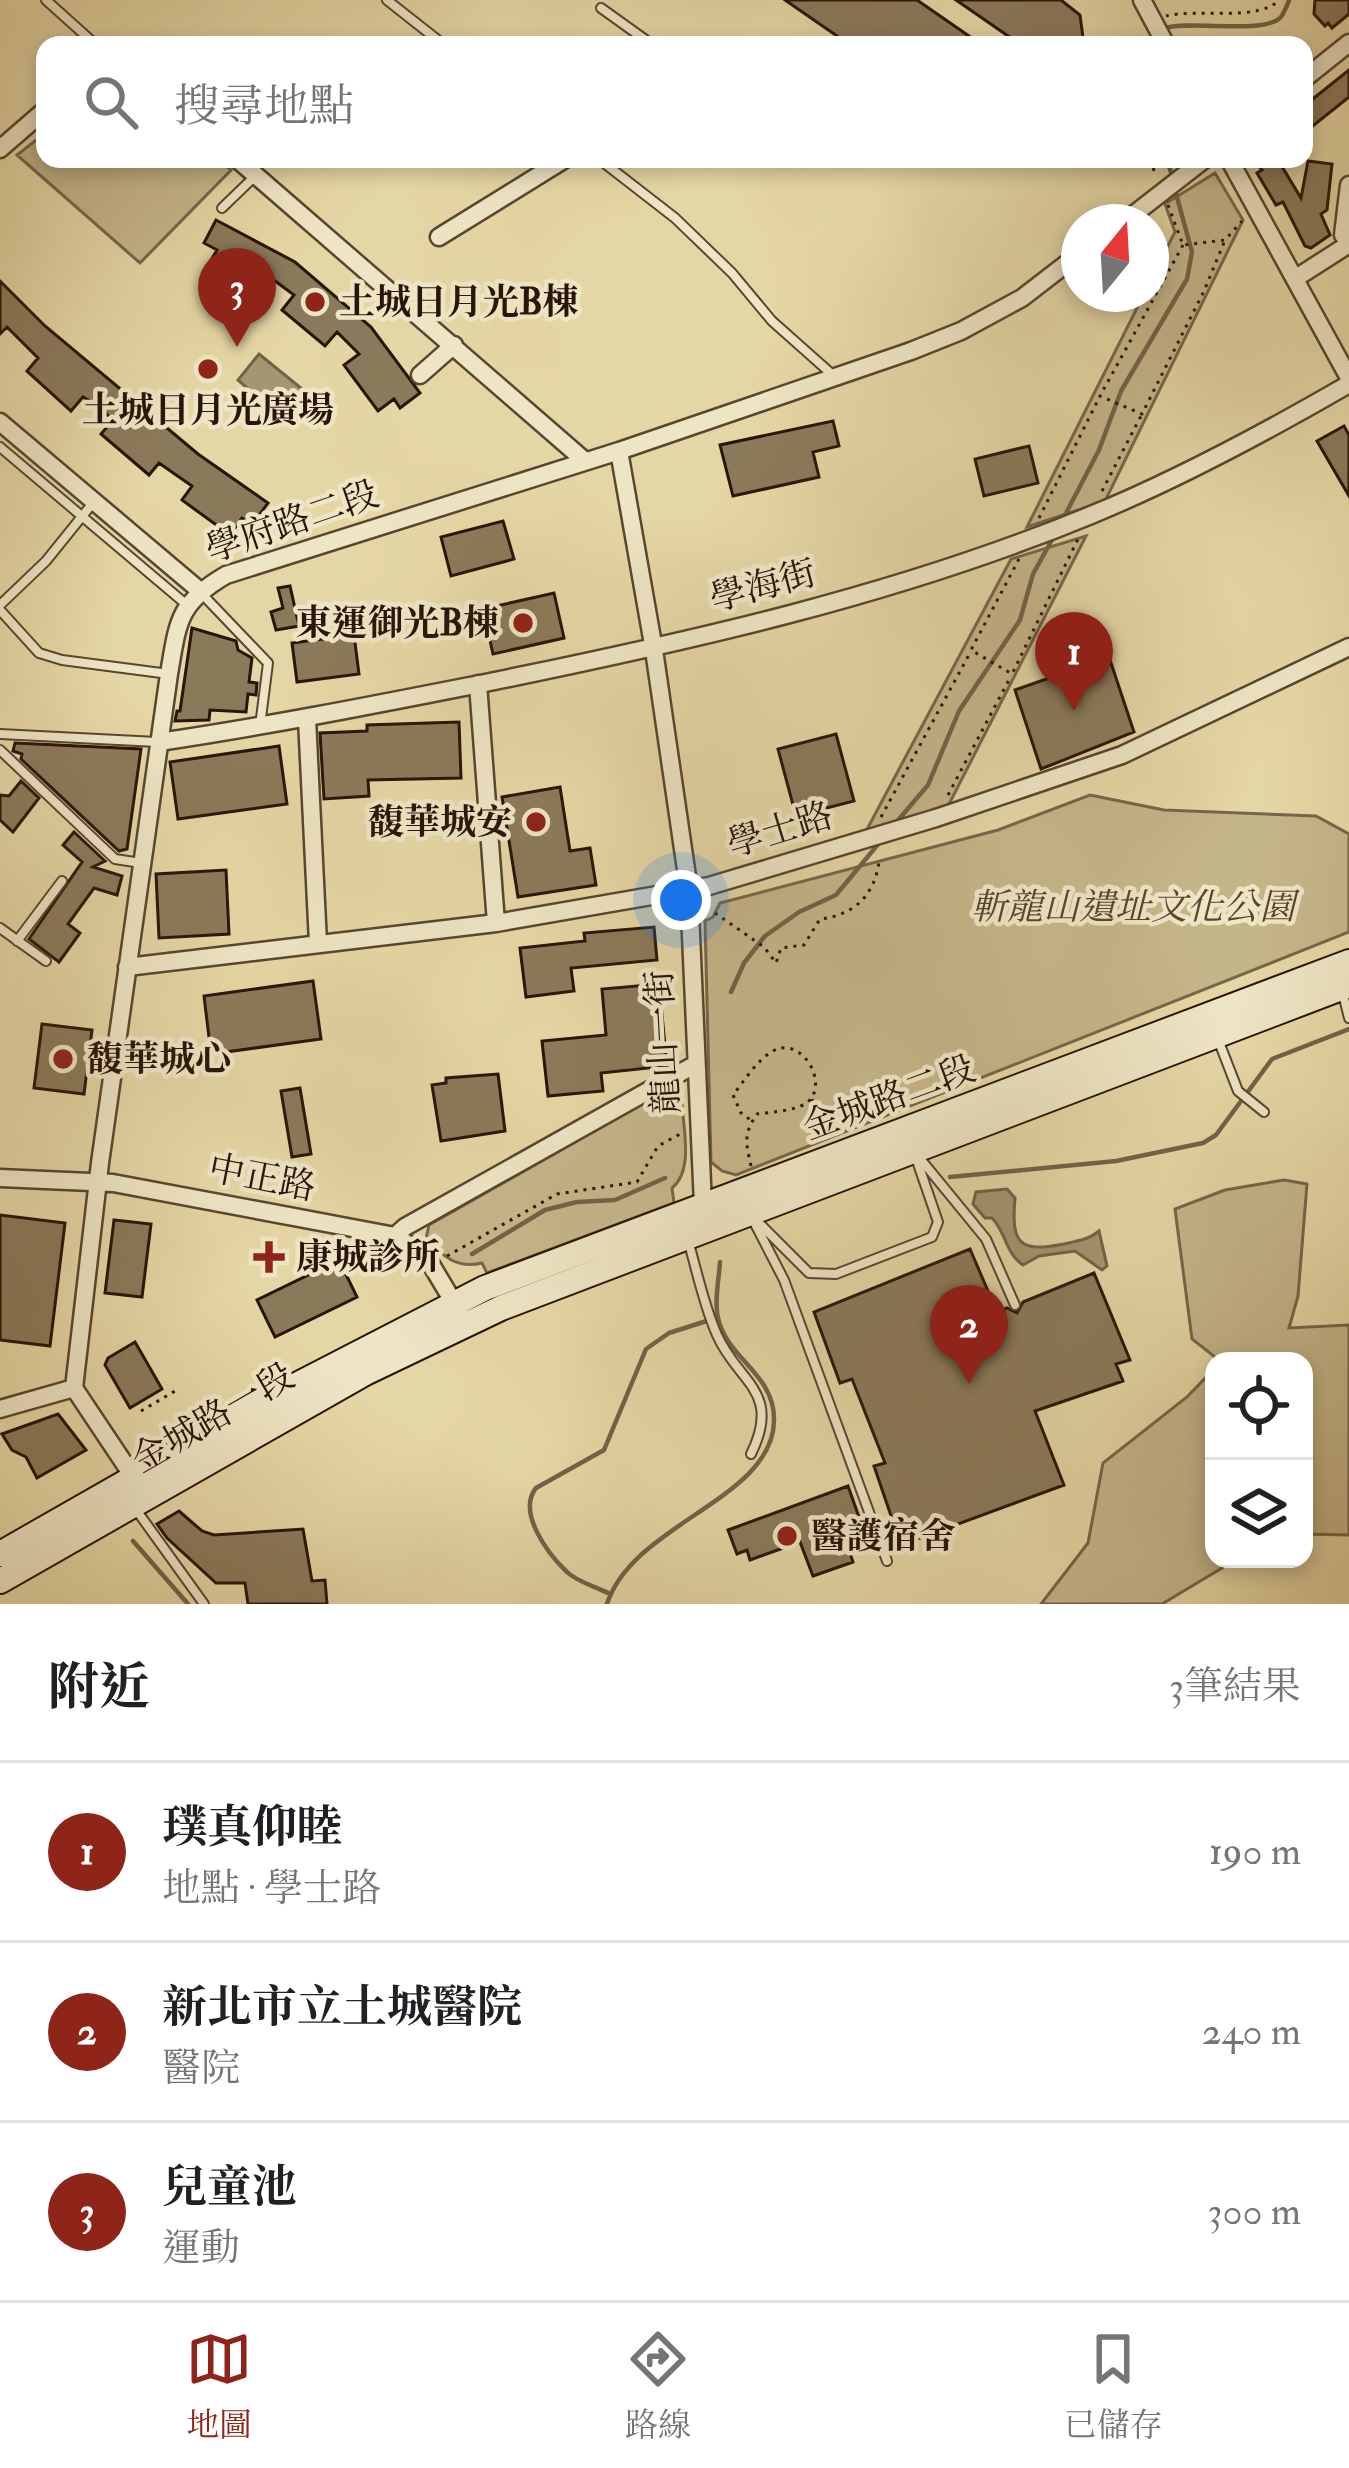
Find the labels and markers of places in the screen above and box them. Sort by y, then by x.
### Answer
pin: 3 [198,248,276,347]
place label: 土城日月光B棟 [339,280,579,325]
marker: 土城日月光B棟 [302,289,328,315]
marker: 土城日月光廣場 [195,356,221,382]
place label: 土城日月光廣場 [82,388,334,433]
place label: 東運御光B棟 [295,601,499,646]
marker: 東運御光B棟 [510,610,536,636]
pin: 1 [1035,612,1113,711]
place label: 馥華城安 [368,800,512,845]
marker: 馥華城安 [523,809,549,835]
place label: 馥華城心 [87,1037,231,1082]
marker: 馥華城心 [50,1046,76,1072]
place label: 康城診所 [296,1235,440,1280]
marker: 康城診所 [253,1241,285,1273]
pin: 2 [930,1285,1008,1384]
place label: 醫護宿舍 [811,1514,955,1559]
marker: 醫護宿舍 [774,1523,800,1549]

